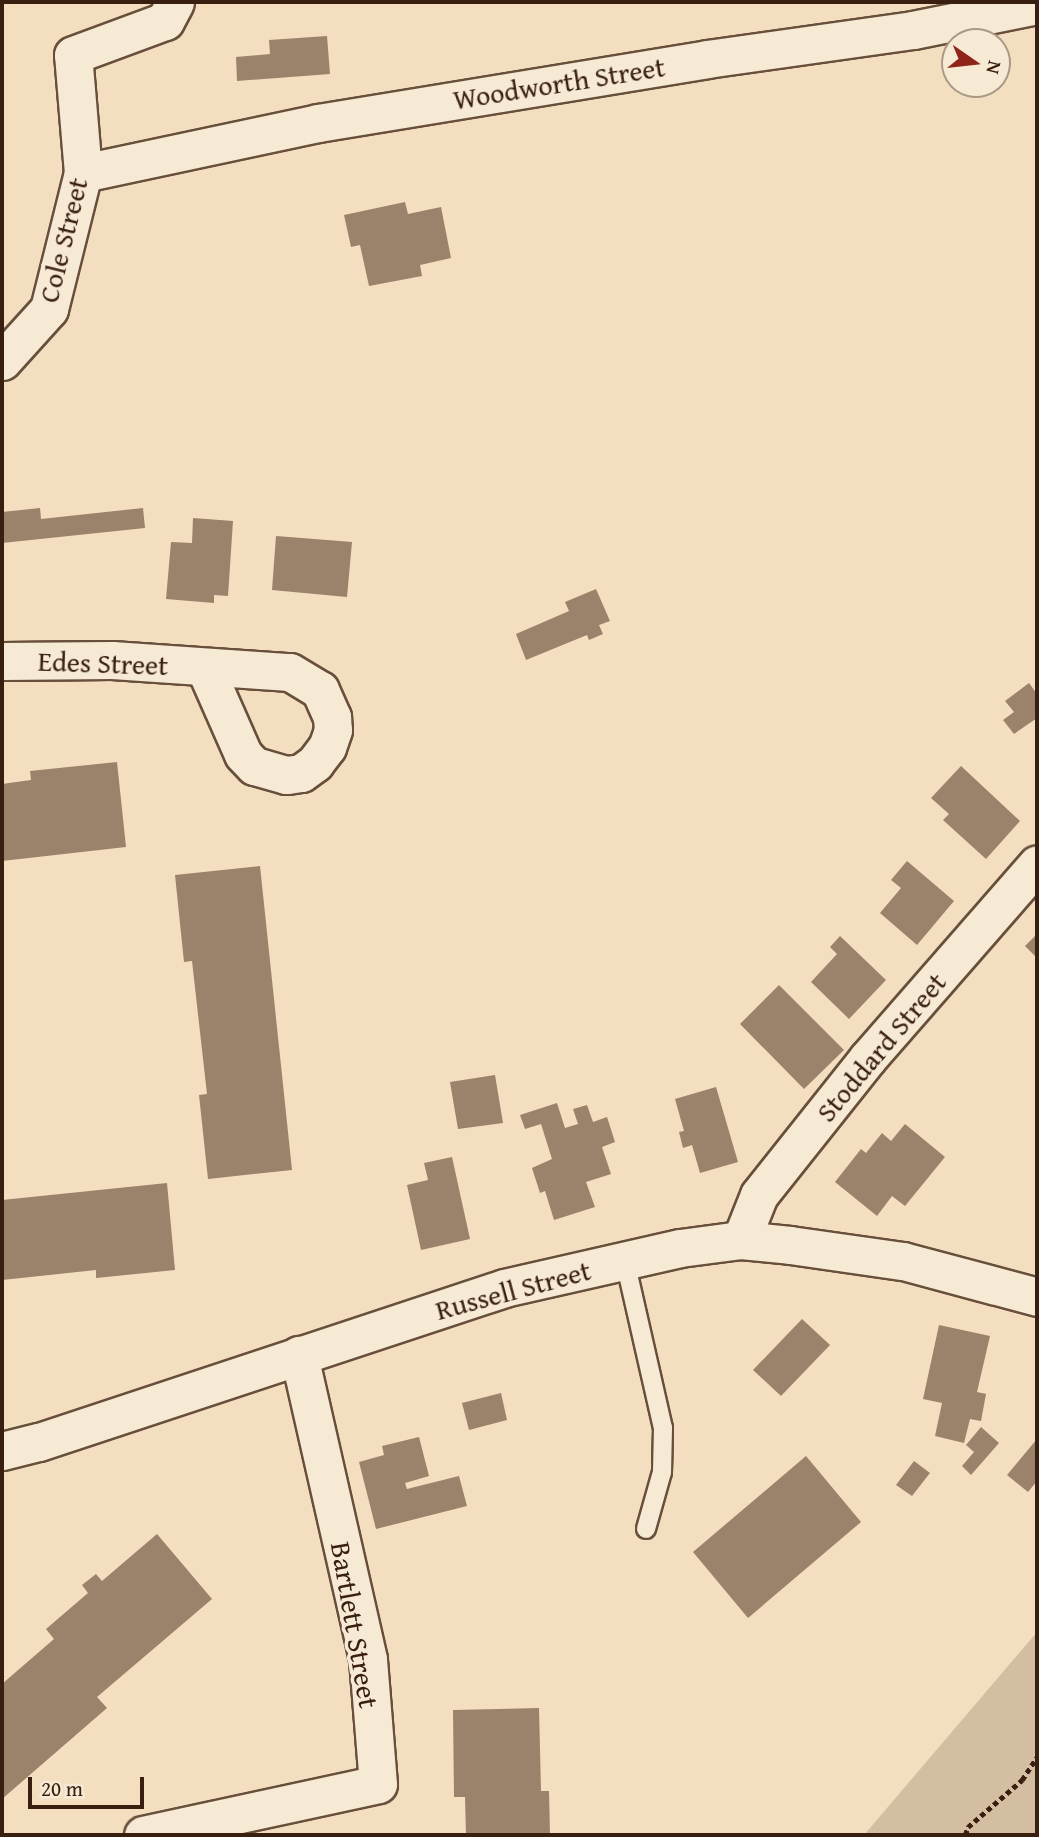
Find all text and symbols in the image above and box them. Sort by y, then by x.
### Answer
north arrow [941,28,1011,98]
street label: Woodworth Street [451,50,667,116]
text: N [979,58,1010,77]
street label: Cole Street [31,174,95,306]
street label: Edes Street [37,644,169,682]
street label: Stoddard Street [809,966,953,1128]
street label: Russell Street [432,1253,594,1327]
street label: Bartlett Street [324,1539,386,1711]
scale bar [32,1764,147,1808]
text: 20 m [41,1773,83,1804]

